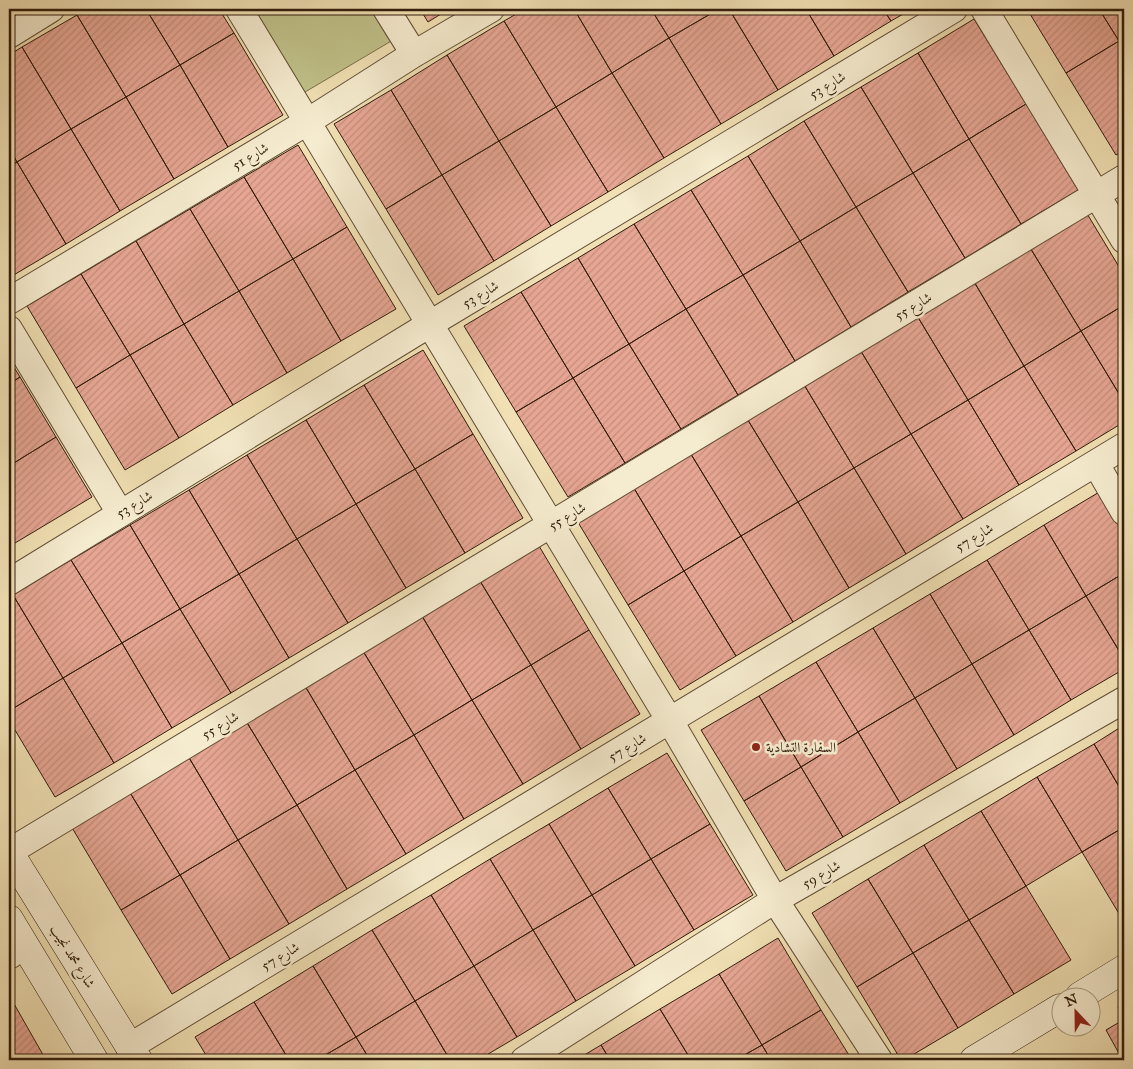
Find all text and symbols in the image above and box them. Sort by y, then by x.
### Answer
street label: شارع 53 [806,68,850,105]
street label: شارع 51 [229,139,273,176]
street label: شارع 53 [459,277,503,314]
street label: شارع 55 [892,289,937,327]
street label: شارع 53 [113,487,157,524]
street label: شارع 55 [546,499,591,537]
street label: شارع 57 [952,519,998,558]
street label: شارع 55 [199,708,244,746]
street label: شارع 57 [605,729,651,768]
place label: السفارة التشادية [766,739,836,756]
marker: السفارة التشادية [750,741,762,753]
street label: شارع 59 [799,857,845,895]
street label: شارع محمد نجيب [44,921,99,993]
street label: شارع 57 [258,938,304,977]
north arrow [1050,986,1100,1036]
text: N [1063,990,1080,1011]

